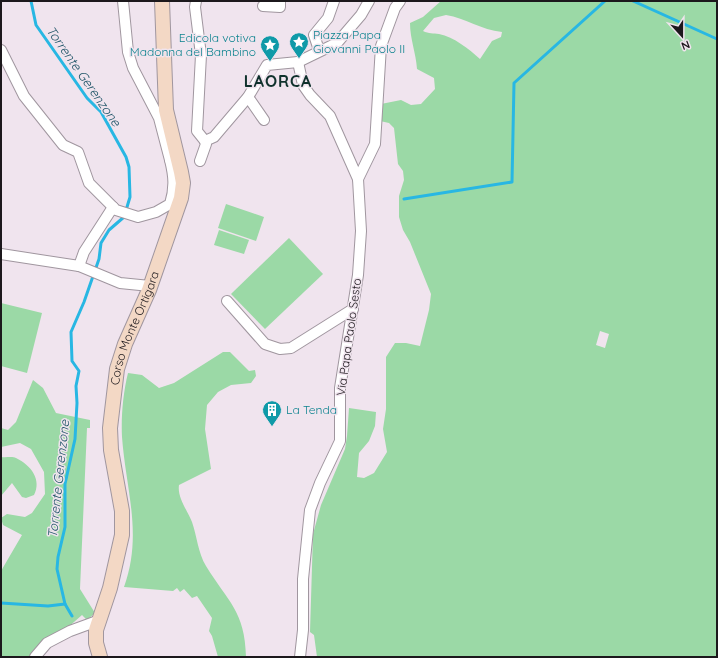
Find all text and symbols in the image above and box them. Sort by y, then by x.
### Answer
north arrow [662,16,702,56]
water label: Torrente Gerenzone [43,23,125,130]
place label: Piazza Papa Giovanni Paolo II [313,27,405,56]
place label: Edicola votiva Madonna del Bambino [130,30,256,59]
place icon: Piazza Papa Giovanni Paolo II [288,31,310,59]
place icon: Edicola votiva Madonna del Bambino [259,34,281,62]
text: N [679,37,692,53]
district label: LAORCA [244,71,312,91]
street label: Corso Monte Ortigara [107,269,162,386]
street label: Via Papa Paolo Sesto [333,277,364,397]
building icon: La Tenda [261,399,283,427]
place label: La Tenda [286,402,337,417]
water label: Torrente Gerenzone [44,418,72,539]

